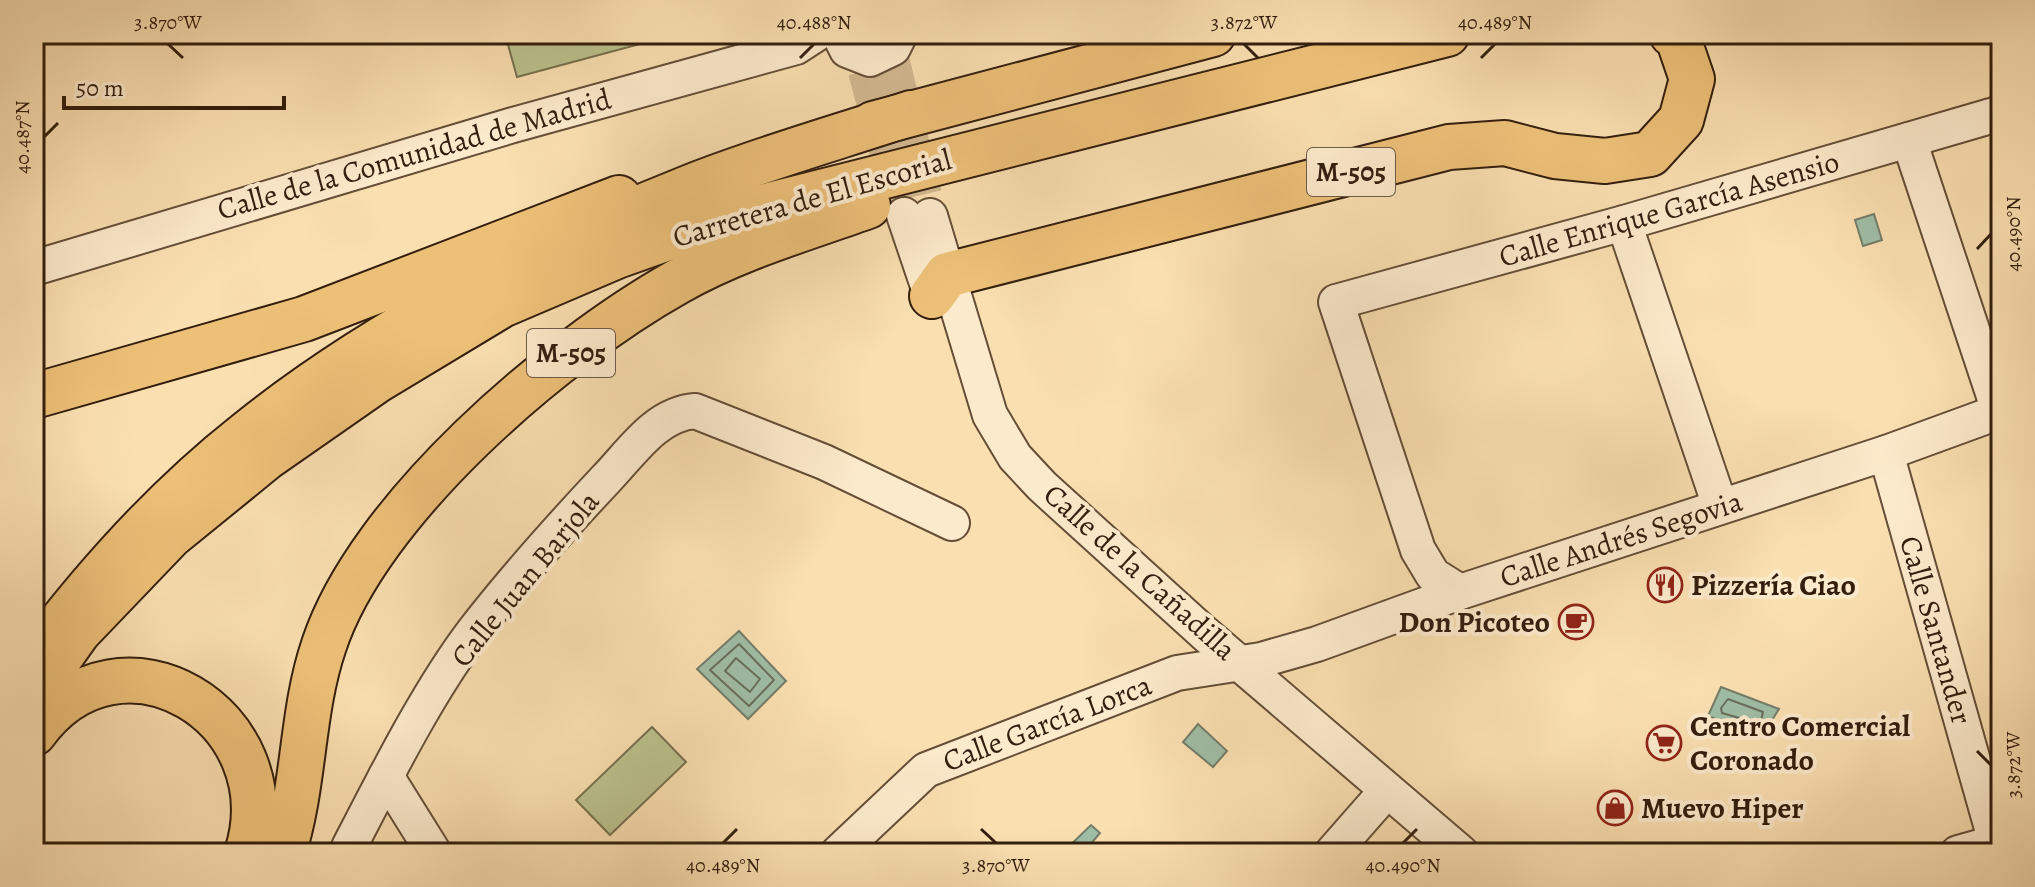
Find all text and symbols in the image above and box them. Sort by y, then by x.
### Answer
text: 3.870°W [134,9,202,36]
text: 40.488°N [777,9,851,36]
text: 3.872°W [1211,9,1278,36]
text: 40.489°N [1458,9,1532,36]
scale bar [64,60,284,110]
text: 50 m [76,72,124,104]
street label: Calle de la Comunidad de Madrid [213,78,616,229]
text: 40.487°N [9,100,36,174]
street label: Carretera de El Escorial [668,139,956,257]
street label: Calle Enrique García Asensio [1494,141,1844,277]
road number: M-505 [1307,148,1395,196]
text: 40.490°N [2000,196,2027,272]
road number: M-505 [527,329,615,377]
street label: Calle de la Cañadilla [1035,475,1245,669]
street label: Calle Andrés Segovia [1495,481,1747,597]
street label: Calle Juan Barjola [442,483,608,675]
street label: Calle Santander [1890,531,1982,729]
place label: Pizzería Ciao [1691,565,1856,605]
restaurant icon: Pizzería Ciao [1646,566,1684,604]
place label: Don Picoteo [1398,602,1550,642]
cafe icon: Don Picoteo [1557,603,1595,641]
street label: Calle García Lorca [937,665,1157,781]
place label: Centro Comercial Coronado [1690,706,1910,780]
supermarket icon: Centro Comercial Coronado [1645,724,1683,762]
text: 3.872°W [2000,731,2027,798]
place label: Muevo Hiper [1641,788,1804,828]
shop icon: Muevo Hiper [1596,789,1634,827]
text: 40.489°N [686,852,760,879]
text: 3.870°W [962,852,1030,879]
text: 40.490°N [1365,852,1441,879]

